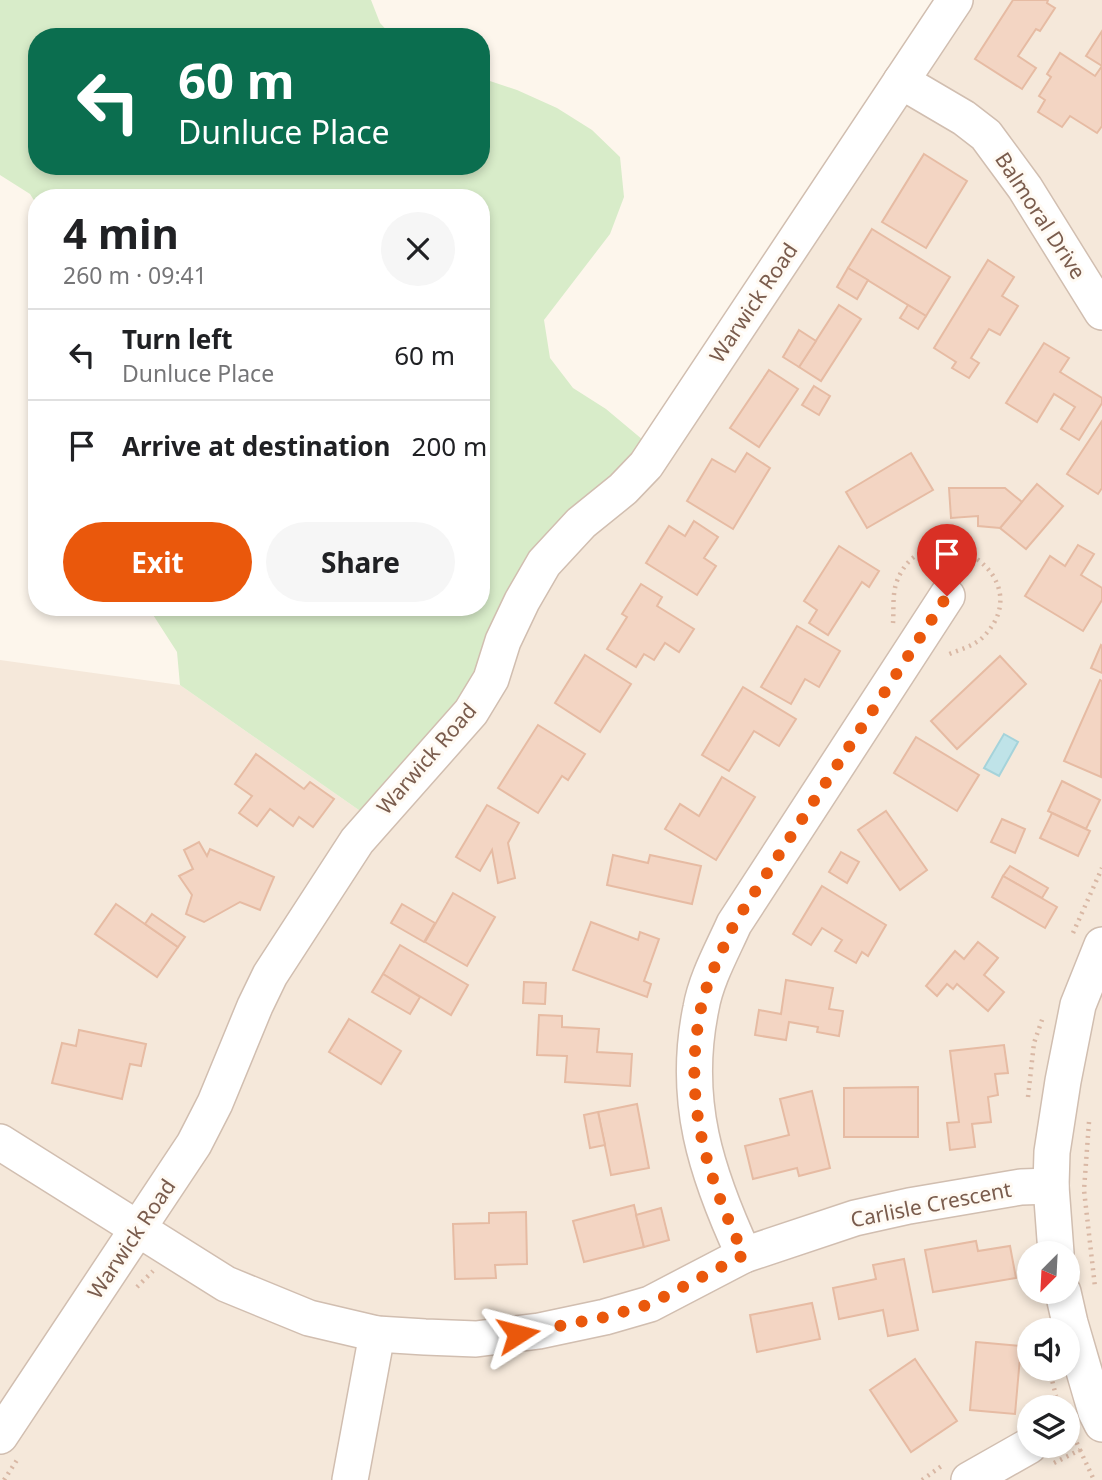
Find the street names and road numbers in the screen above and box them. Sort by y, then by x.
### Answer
street label: Balmoral Drive [989,147,1092,284]
street label: Warwick Road [703,237,804,368]
street label: Warwick Road [370,697,482,820]
street label: Warwick Road [81,1173,182,1304]
street label: Carlisle Crescent [848,1175,1014,1233]

